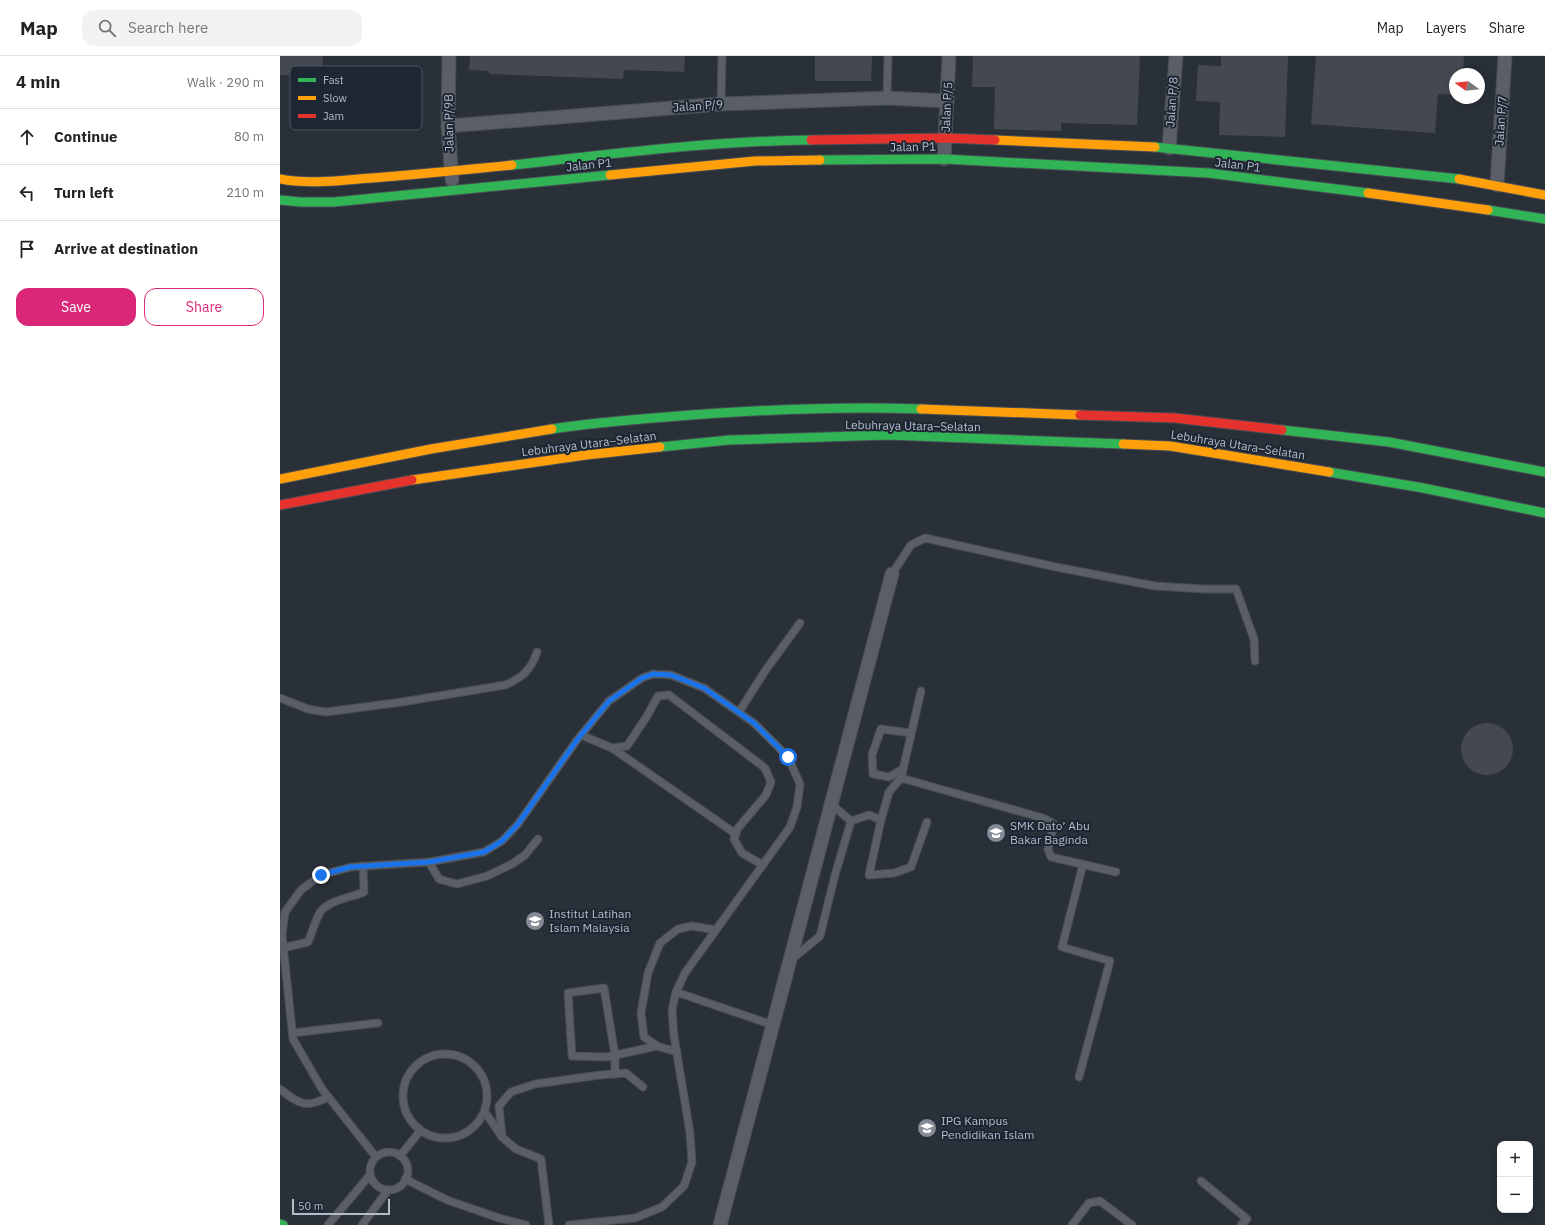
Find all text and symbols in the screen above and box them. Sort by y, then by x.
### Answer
search box [82,10,362,46]
text: Map [20,16,58,40]
icon: search [96,17,118,39]
text: Search here [128,18,208,37]
text: Map [1377,19,1404,37]
text: Layers [1426,19,1467,37]
text: Share [1489,19,1525,37]
legend [290,66,422,130]
north arrow [1449,68,1485,104]
text: 4 min [16,71,60,93]
text: Fast [323,73,344,87]
text: Walk · 290 m [187,74,264,91]
street label: Jalan P/8 [1162,76,1181,128]
street label: Jalan P/5 [938,81,955,132]
text: Slow [323,91,347,105]
street label: Jalan P/9B [440,94,457,152]
street label: Jalan P/7 [1491,95,1510,147]
street label: Jalan P/9 [672,96,724,115]
text: Jam [323,109,344,123]
icon: ahead [16,126,38,148]
text: Continue [54,127,118,146]
text: 80 m [234,128,264,145]
street label: Jalan P1 [890,139,936,154]
street label: Jalan P1 [1214,154,1262,175]
street label: Jalan P1 [565,155,613,174]
icon: left [16,182,38,204]
text: Turn left [54,183,114,202]
text: 210 m [226,184,264,201]
icon: arrive [16,238,38,260]
text: Arrive at destination [54,239,198,258]
button: Save [16,288,136,326]
button: Share [144,288,264,326]
street label: Lebuhraya Utara–Selatan [845,417,981,434]
street label: Lebuhraya Utara–Selatan [1170,426,1306,463]
street label: Lebuhraya Utara–Selatan [521,428,657,459]
route start [779,748,797,766]
place label: SMK Dato’ Abu Bakar Baginda [1010,818,1090,847]
school or university icon: SMK Dato’ Abu Bakar Baginda [985,822,1007,844]
route end [312,866,330,884]
place label: Institut Latihan Islam Malaysia [549,906,631,935]
school or university icon: Institut Latihan Islam Malaysia [524,910,546,932]
place label: IPG Kampus Pendidikan Islam [941,1113,1034,1142]
school or university icon: IPG Kampus Pendidikan Islam [916,1117,938,1139]
map controls [1497,1141,1533,1213]
button: + [1497,1141,1533,1177]
button: − [1497,1177,1533,1213]
scale bar [292,1197,390,1216]
text: 50 m [298,1199,323,1213]

